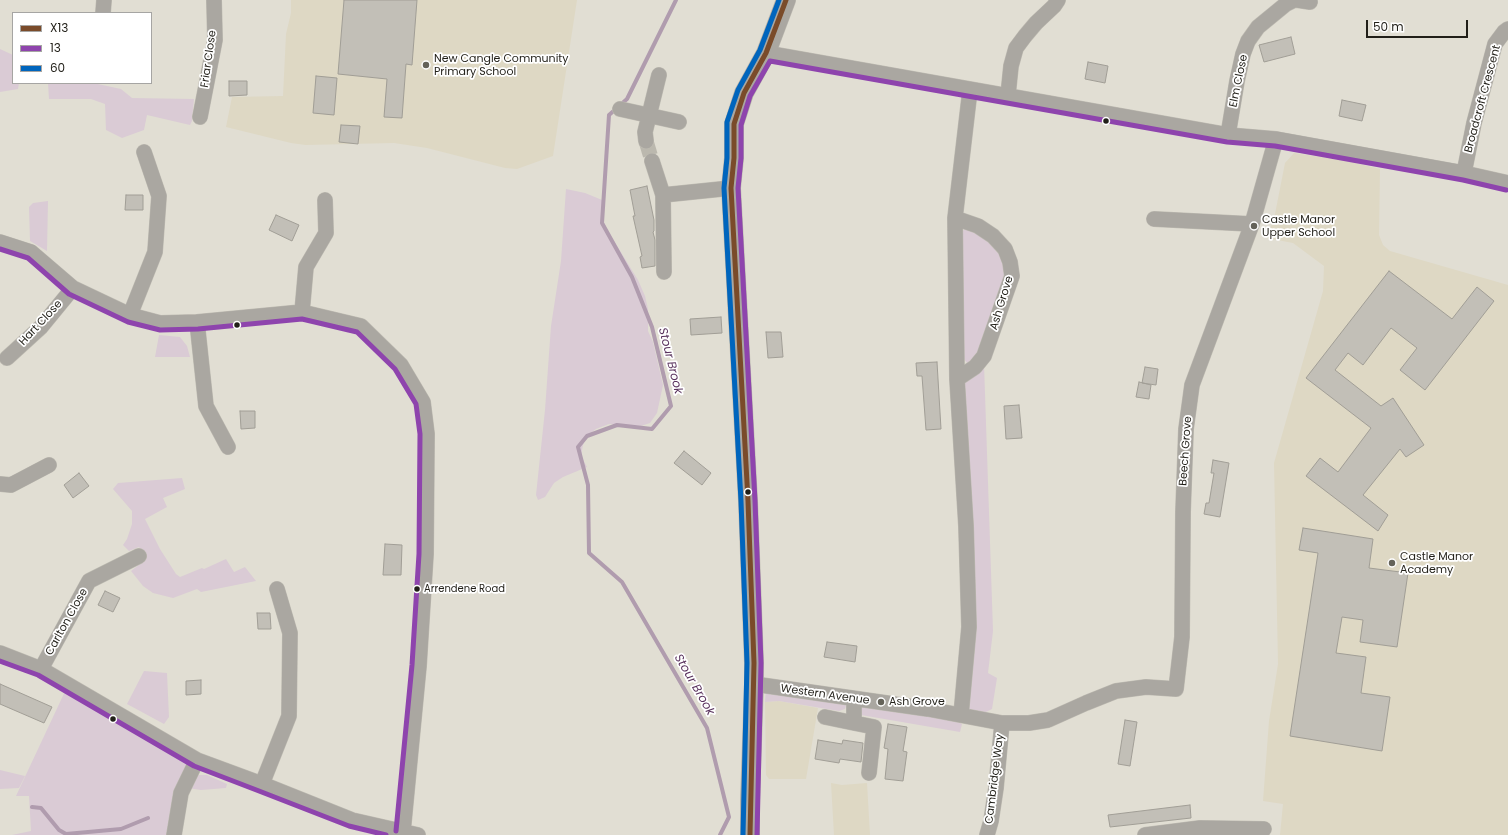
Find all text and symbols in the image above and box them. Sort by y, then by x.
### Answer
legend [12,12,152,84]
scale bar [1368,12,1470,38]
text: 50 m [1373,18,1404,35]
text: X13 [50,19,68,36]
street label: Friar Close [198,30,220,88]
text: 13 [50,39,61,56]
street label: Broadcroft Crescent [1462,44,1504,154]
place label: New Cangle Community Primary School [434,52,569,78]
street label: Elm Close [1227,54,1251,108]
text: 60 [50,59,65,76]
marker: New Cangle Community Primary School [421,60,431,70]
unlabelled marker [1101,116,1111,126]
place label: Castle Manor Upper School [1262,213,1335,239]
marker: Castle Manor Upper School [1249,221,1259,231]
street label: Ash Grove [988,274,1016,332]
street label: Hart Close [17,298,65,348]
unlabelled marker [232,320,242,330]
water label: Stour Brook [655,326,685,396]
street label: Beech Grove [1177,416,1195,486]
unlabelled marker [743,487,753,497]
place label: Castle Manor Academy [1400,550,1473,576]
marker: Castle Manor Academy [1387,558,1397,568]
place label: Arrendene Road [424,583,505,595]
marker: Arrendene Road [412,584,422,594]
street label: Carlton Close [43,586,91,658]
water label: Stour Brook [671,652,717,718]
street label: Western Avenue [780,682,870,708]
place label: Ash Grove [889,695,945,709]
marker: Ash Grove [876,697,886,707]
unlabelled marker [108,714,118,724]
street label: Cambridge Way [983,733,1007,825]

